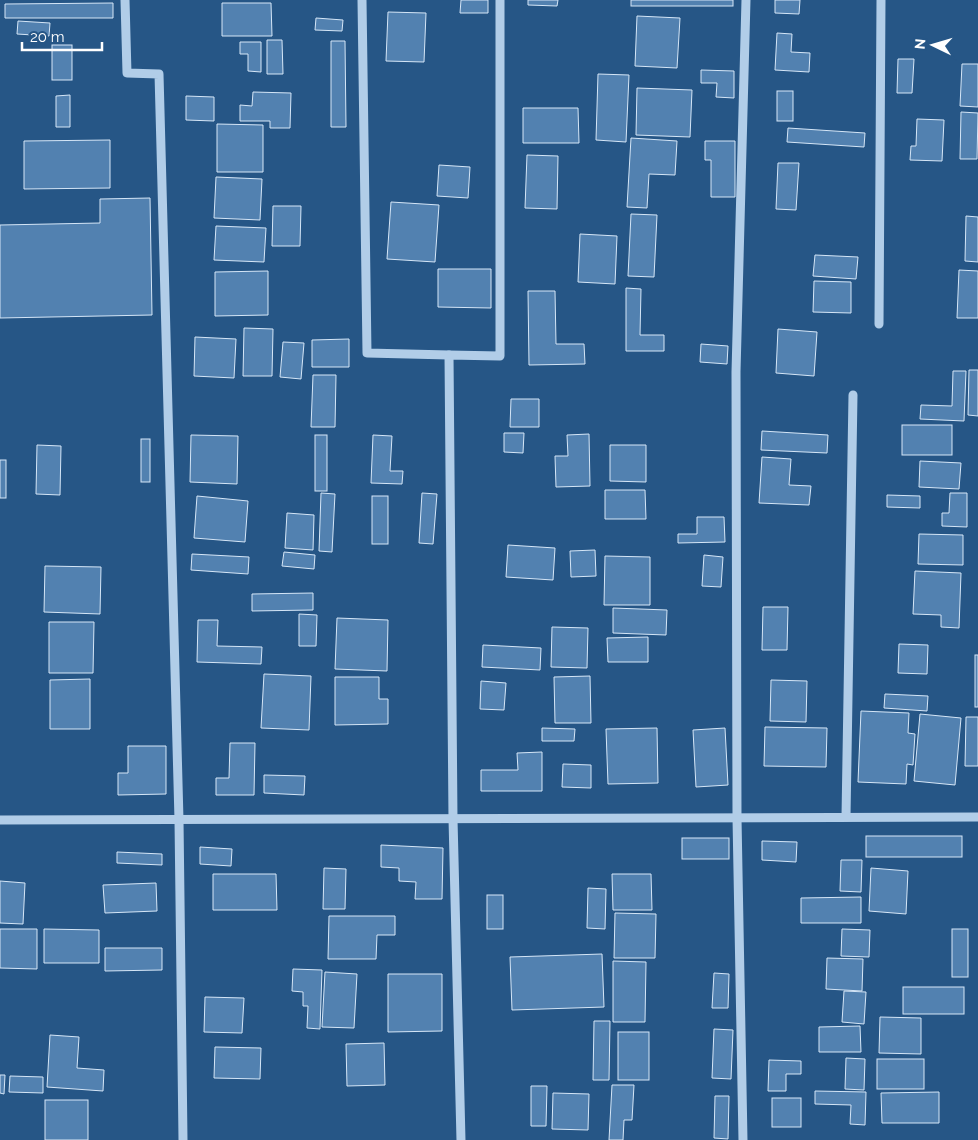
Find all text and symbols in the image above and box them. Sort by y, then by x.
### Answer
scale bar [22,20,102,52]
north arrow [908,20,958,70]
text: 20 m [30,28,65,46]
text: N [912,38,928,50]

